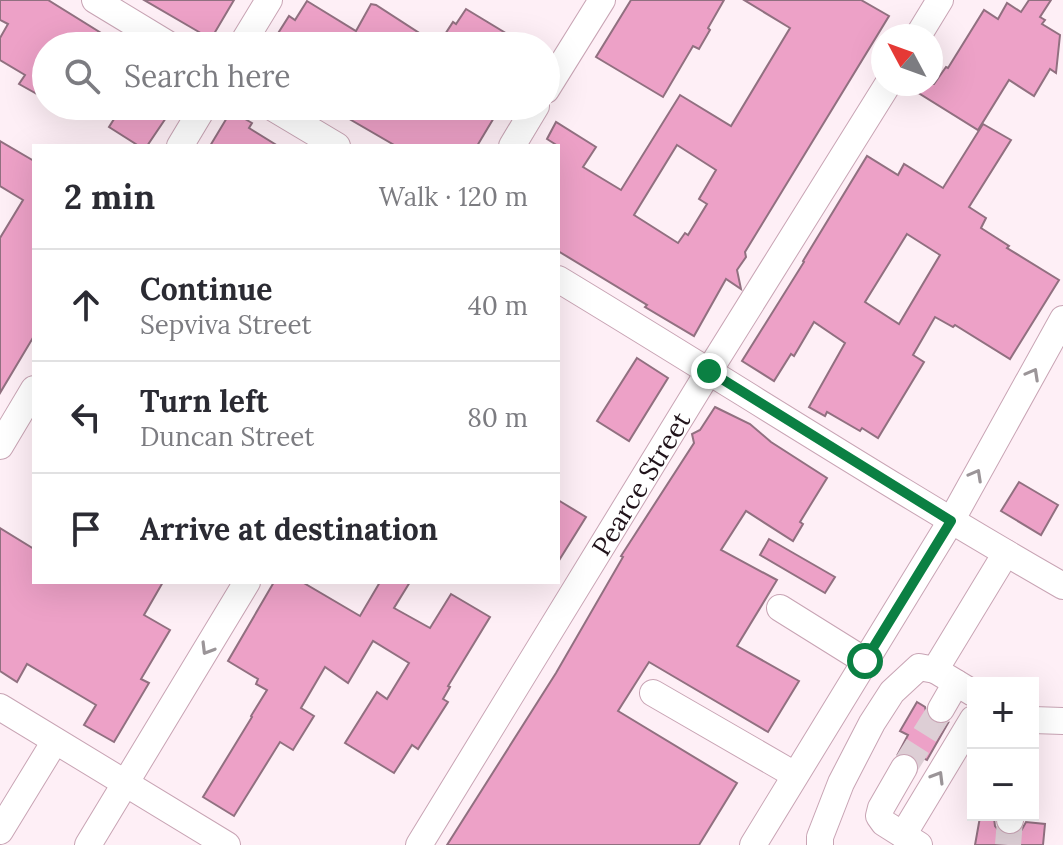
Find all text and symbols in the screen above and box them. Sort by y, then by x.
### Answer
north arrow [871,24,943,96]
search box [32,32,560,120]
icon: search [60,54,104,98]
text: Search here [124,57,291,95]
text: 2 min [64,175,155,218]
text: Walk · 120 m [379,180,528,213]
text: Continue [140,270,272,308]
icon: ahead [64,283,108,327]
text: 40 m [468,289,528,322]
text: Sepviva Street [140,308,312,341]
route end [691,353,727,389]
one-way arrow [1023,368,1038,382]
text: Turn left [140,382,268,420]
icon: left [64,395,108,439]
text: 80 m [467,401,528,434]
street label: Pearce Street [584,405,697,561]
text: Duncan Street [140,420,314,453]
one-way arrow [967,469,982,483]
icon: arrive [64,507,108,551]
text: Arrive at destination [140,510,438,548]
one-way arrow [201,640,217,655]
route start [847,643,883,679]
map controls [967,677,1039,821]
button: + [967,677,1039,749]
button: − [967,749,1039,821]
one-way arrow [928,771,944,786]

